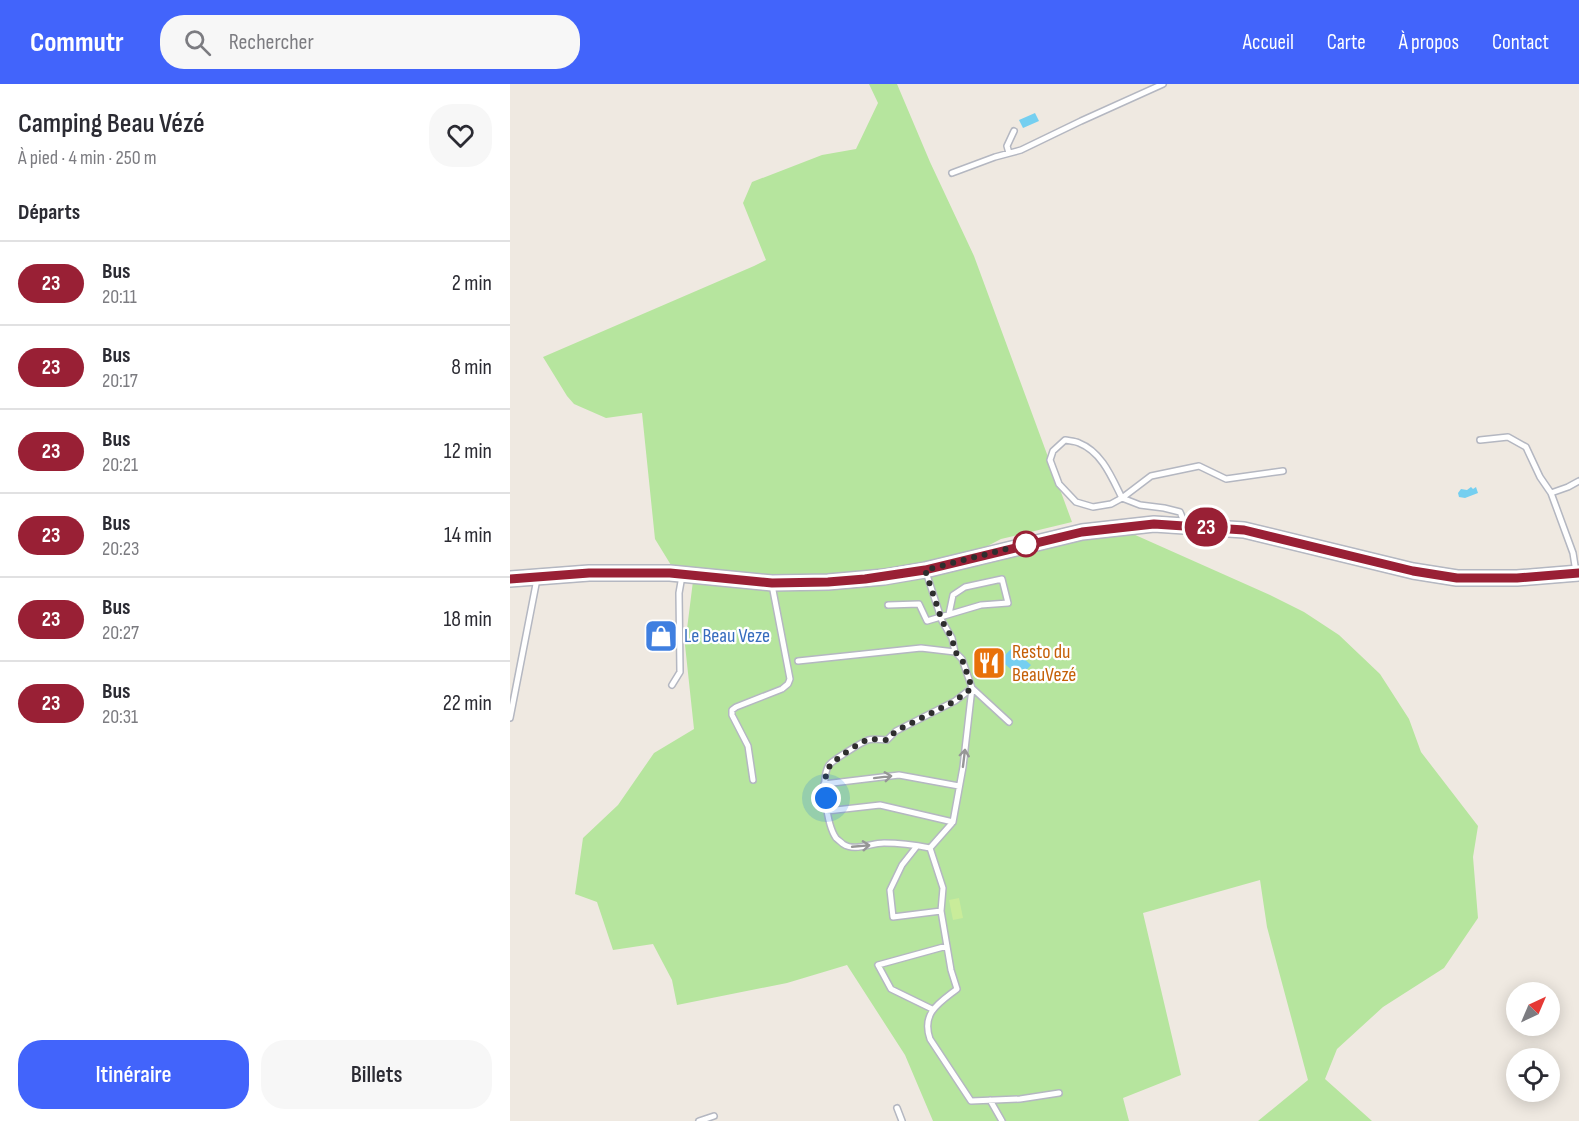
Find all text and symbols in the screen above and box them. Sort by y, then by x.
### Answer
search box [160,15,580,69]
text: Commutr [30,26,124,59]
icon: search [181,26,214,59]
text: Rechercher [229,29,314,56]
text: Accueil [1243,30,1294,55]
text: Carte [1327,30,1366,55]
text: À propos [1399,30,1459,55]
text: Contact [1492,30,1549,55]
button: heart [429,104,492,167]
text: Camping Beau Vézé [18,107,205,140]
text: À pied · 4 min · 250 m [18,146,157,170]
text: Départs [18,199,80,226]
text: Bus [102,258,131,285]
text: 2 min [452,270,492,297]
text: 23 [42,271,60,296]
text: 20:11 [102,285,137,309]
text: Bus [102,342,131,369]
text: 8 min [451,354,492,381]
text: 23 [42,355,60,380]
text: 20:17 [102,369,138,393]
text: Bus [102,426,131,453]
text: 12 min [444,438,492,465]
text: 23 [42,439,60,464]
text: 20:21 [102,453,138,477]
line badge: 23 [1179,508,1233,546]
text: Bus [102,510,131,537]
text: 23 [1197,515,1215,540]
text: 14 min [444,522,492,549]
text: 23 [42,523,60,548]
unlabelled marker [1013,531,1039,557]
text: 20:23 [102,537,139,561]
text: Bus [102,594,131,621]
text: 18 min [444,606,492,633]
text: 23 [42,607,60,632]
shop icon: Le Beau Veze [643,618,679,654]
text: 20:27 [102,621,139,645]
place label: Le Beau Veze [684,624,770,648]
place label: Resto du BeauVezé [1012,640,1076,687]
restaurant icon: Resto du BeauVezé [971,645,1007,681]
text: Bus [102,678,131,705]
text: 22 min [443,690,492,717]
text: 23 [42,691,60,716]
text: 20:31 [102,705,138,729]
one-way arrow [958,749,969,768]
one-way arrow [872,771,892,782]
your location [811,783,841,813]
one-way arrow [851,840,870,851]
north arrow [1506,982,1560,1036]
map controls [1506,982,1560,1102]
button: Itinéraire [18,1040,249,1109]
button: Billets [261,1040,492,1109]
button: locate [1506,1048,1560,1102]

